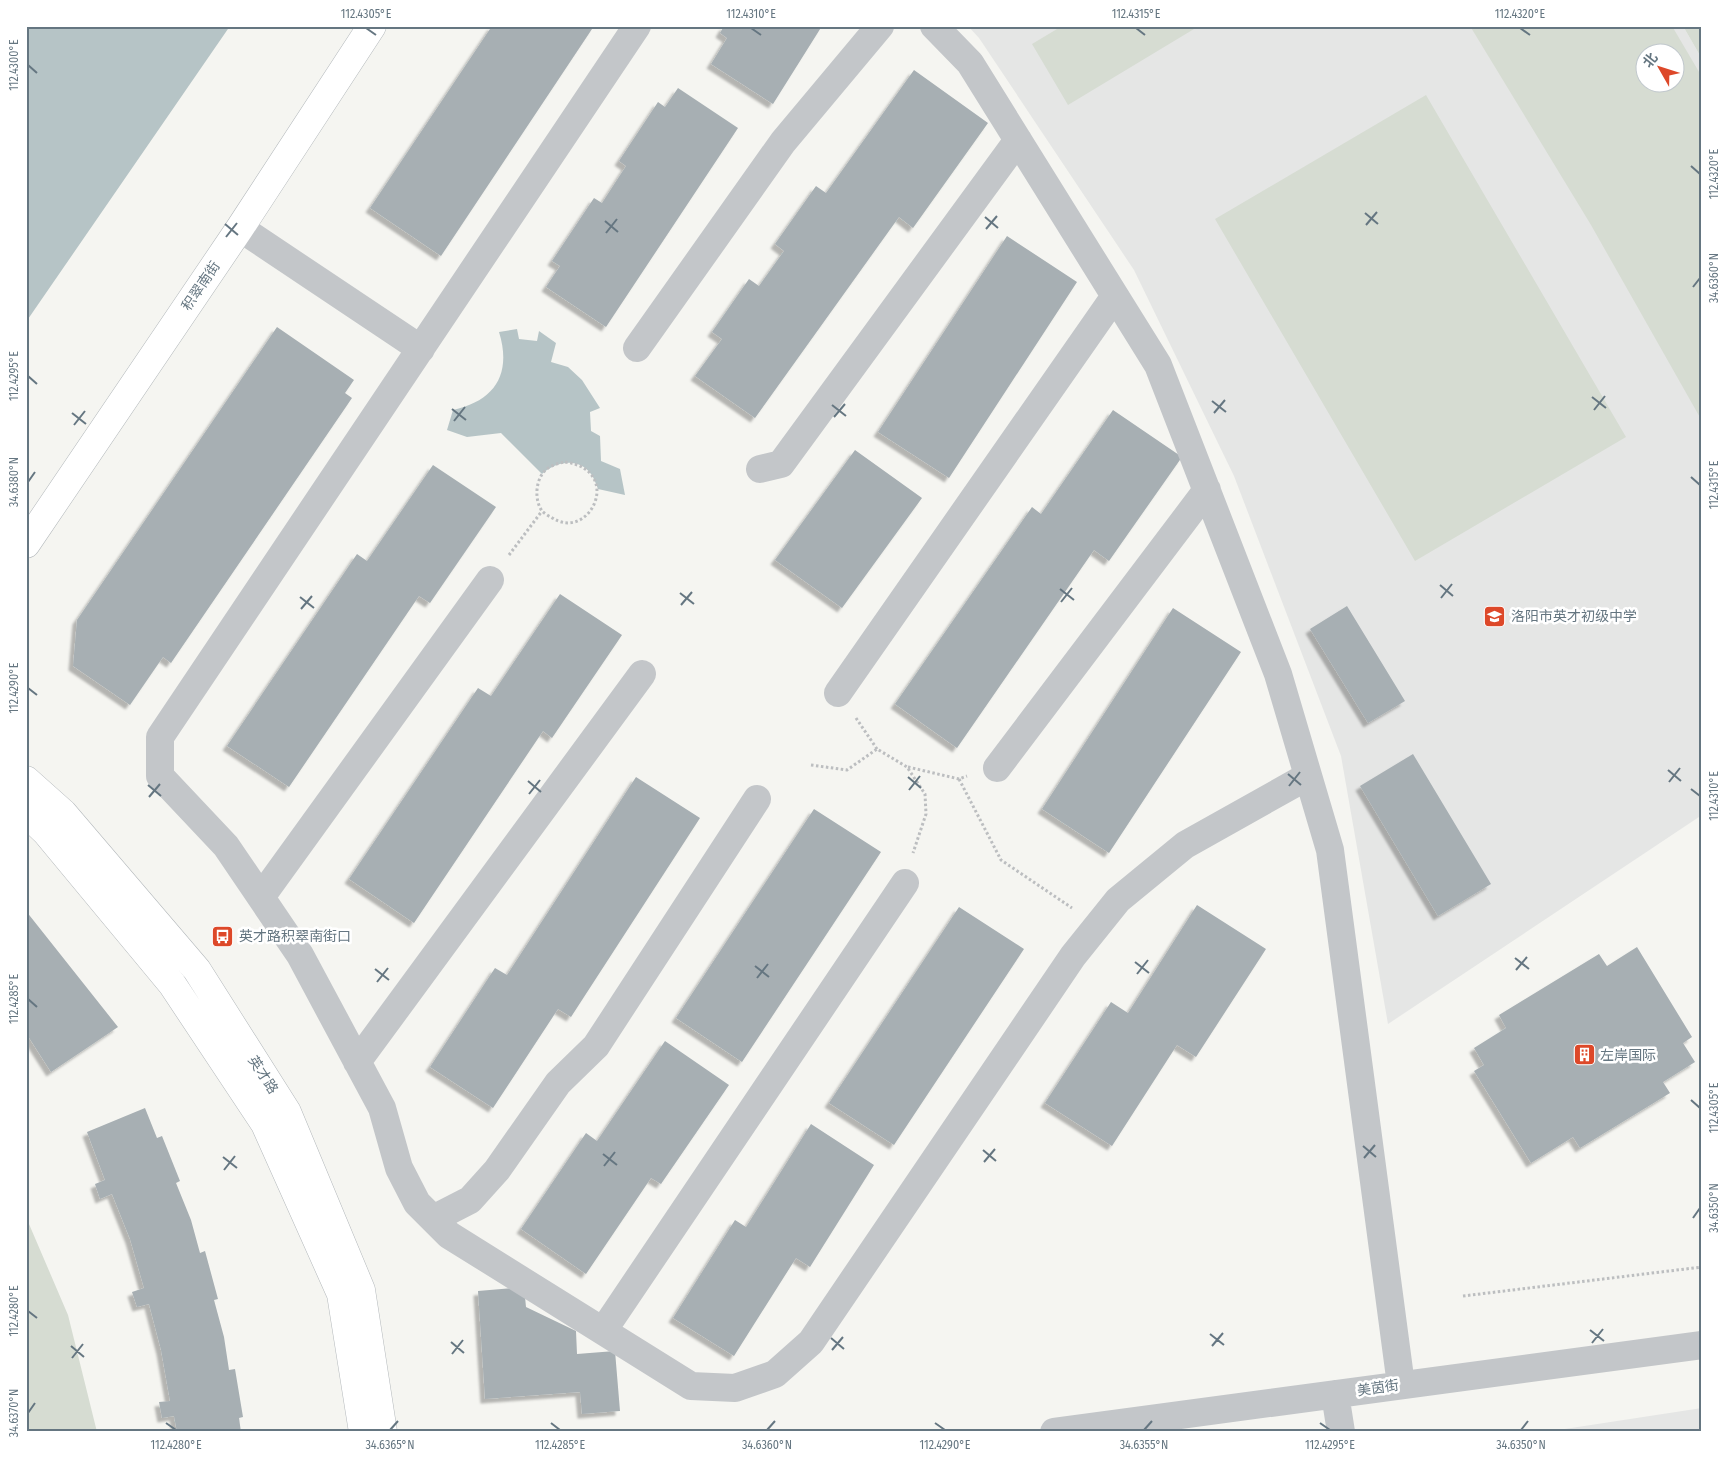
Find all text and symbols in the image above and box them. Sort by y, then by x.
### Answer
text: 112.4305°E [341,7,392,21]
text: 112.4310°E [726,7,776,21]
text: 112.4315°E [1112,7,1161,21]
text: 112.4320°E [1495,7,1546,21]
text: 112.4300°E [7,39,21,91]
north arrow [1636,42,1686,92]
text: 北 [1639,49,1661,71]
text: 112.4320°E [1707,148,1721,199]
text: 34.6360°N [1707,253,1721,303]
street label: 积翠南街 [178,258,224,314]
text: 112.4295°E [7,351,21,401]
text: 34.6380°N [7,457,21,507]
text: 112.4315°E [1707,460,1721,509]
school or university icon: 洛阳市英才初级中学 [1483,604,1507,628]
place label: 洛阳市英才初级中学 [1511,608,1637,625]
text: 112.4290°E [7,662,21,713]
text: 112.4310°E [1707,771,1721,821]
bus stop icon: 英才路积翠南街口 [211,924,235,948]
place label: 英才路积翠南街口 [239,928,351,945]
text: 112.4285°E [7,974,21,1024]
building icon: 左岸国际 [1572,1043,1596,1067]
place label: 左岸国际 [1600,1047,1656,1064]
street label: 英才路 [244,1053,282,1097]
text: 112.4305°E [1707,1082,1721,1133]
text: 34.6350°N [1707,1183,1721,1233]
text: 112.4280°E [7,1285,21,1337]
street label: 美茵街 [1356,1377,1400,1399]
text: 34.6370°N [7,1389,21,1437]
text: 112.4280°E [150,1438,202,1452]
text: 34.6365°N [365,1438,415,1452]
text: 112.4285°E [535,1438,585,1452]
text: 34.6360°N [742,1438,792,1452]
text: 112.4290°E [920,1438,971,1452]
text: 34.6355°N [1120,1438,1168,1452]
text: 112.4295°E [1305,1438,1355,1452]
text: 34.6350°N [1496,1438,1546,1452]

